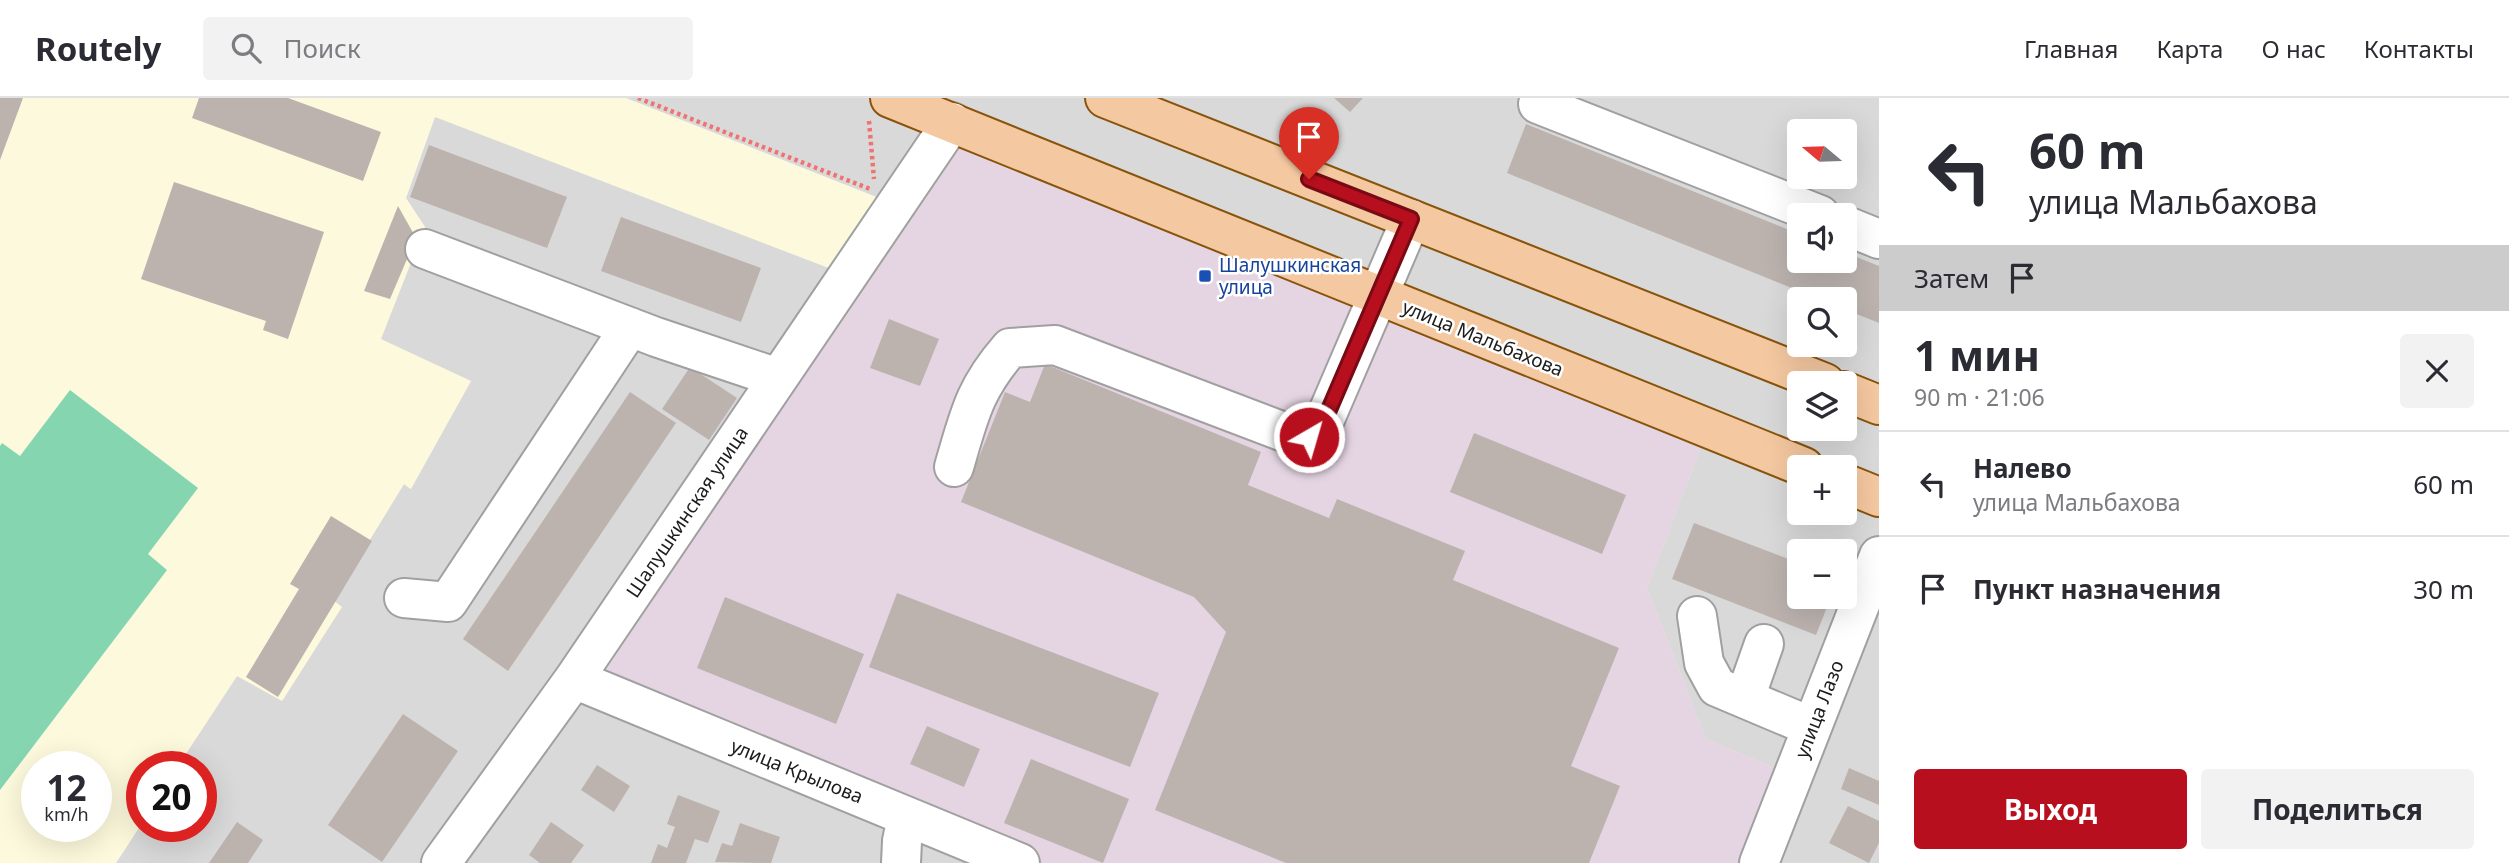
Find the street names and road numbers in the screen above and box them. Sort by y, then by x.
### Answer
street label: улица Мальбахова [1399,294,1567,382]
street label: Шалушкинская улица [620,421,754,603]
street label: улица Лазо [1788,656,1850,762]
street label: улица Крылова [727,733,867,809]

